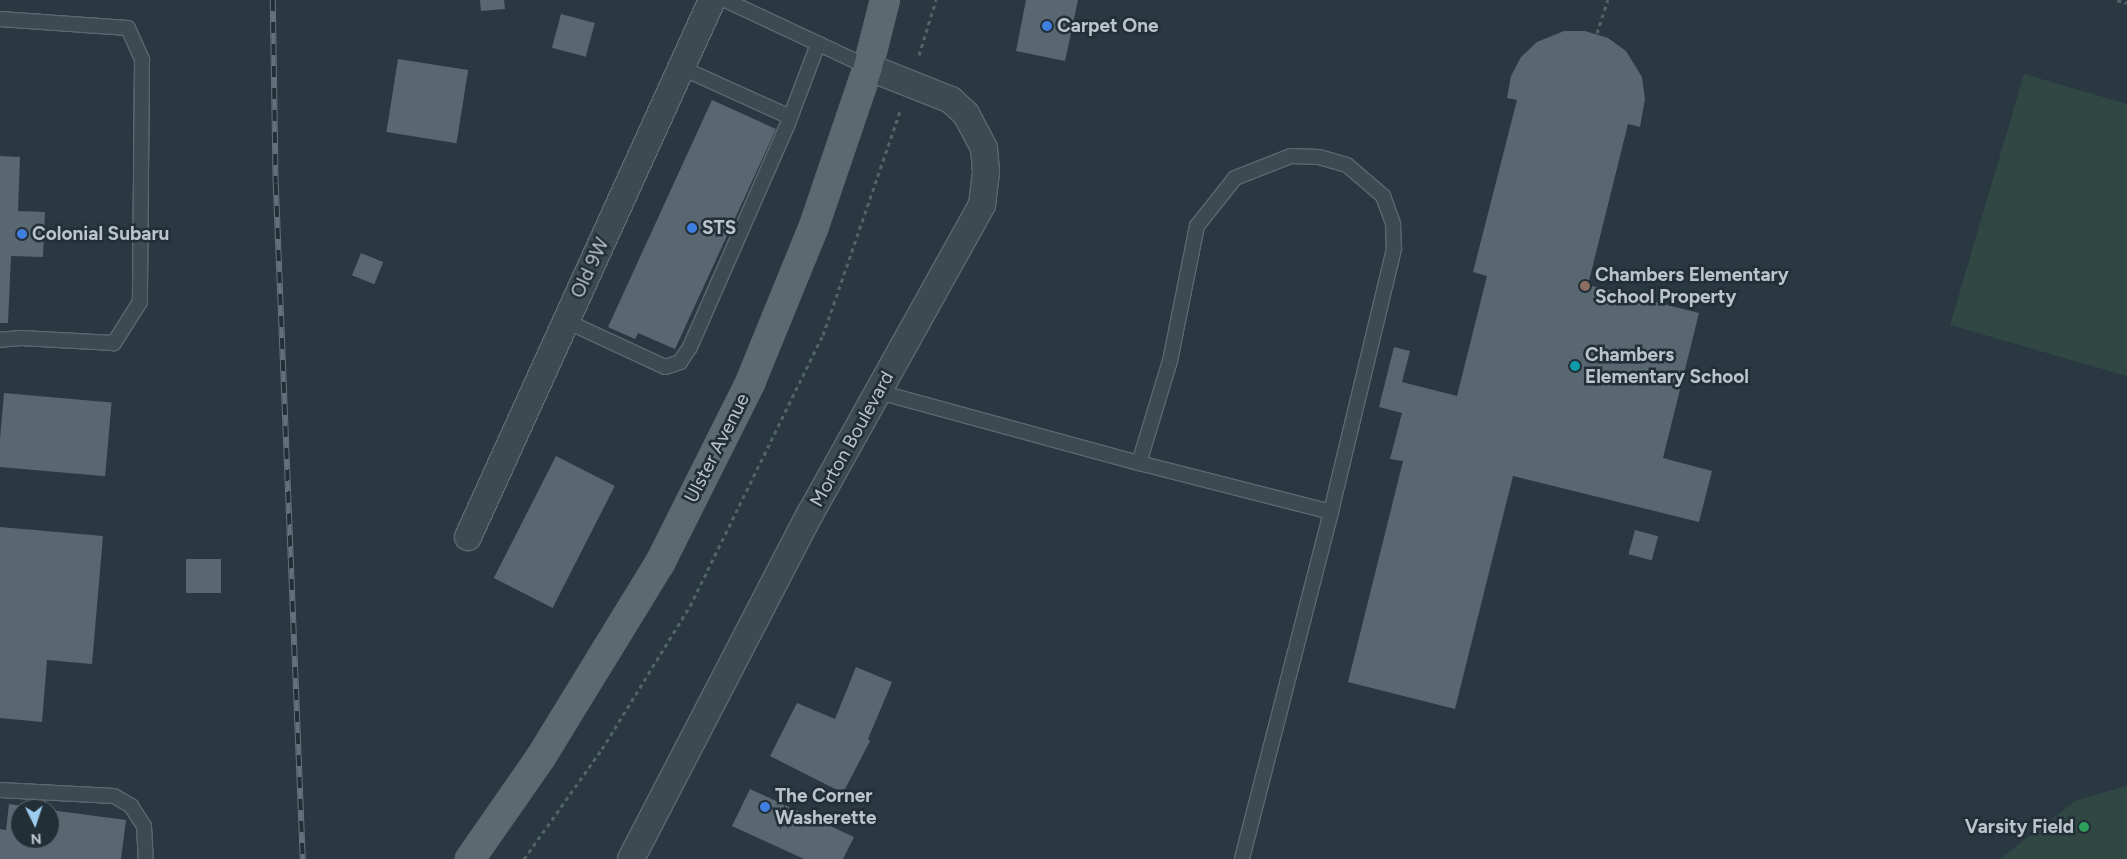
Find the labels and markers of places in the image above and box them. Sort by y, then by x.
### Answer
place label: Carpet One [1057,15,1158,37]
marker: Carpet One [1041,20,1053,32]
place label: STS [702,217,736,239]
marker: STS [686,222,698,234]
place label: Colonial Subaru [32,223,169,245]
marker: Colonial Subaru [16,228,28,240]
place label: Chambers Elementary School Property [1595,264,1789,308]
marker: Chambers Elementary School Property [1579,280,1591,292]
place label: Chambers Elementary School [1585,344,1749,388]
marker: Chambers Elementary School [1569,360,1581,372]
place label: The Corner Washerette [775,785,877,829]
marker: The Corner Washerette [759,801,771,813]
place label: Varsity Field [1965,816,2074,838]
marker: Varsity Field [2078,821,2090,833]

